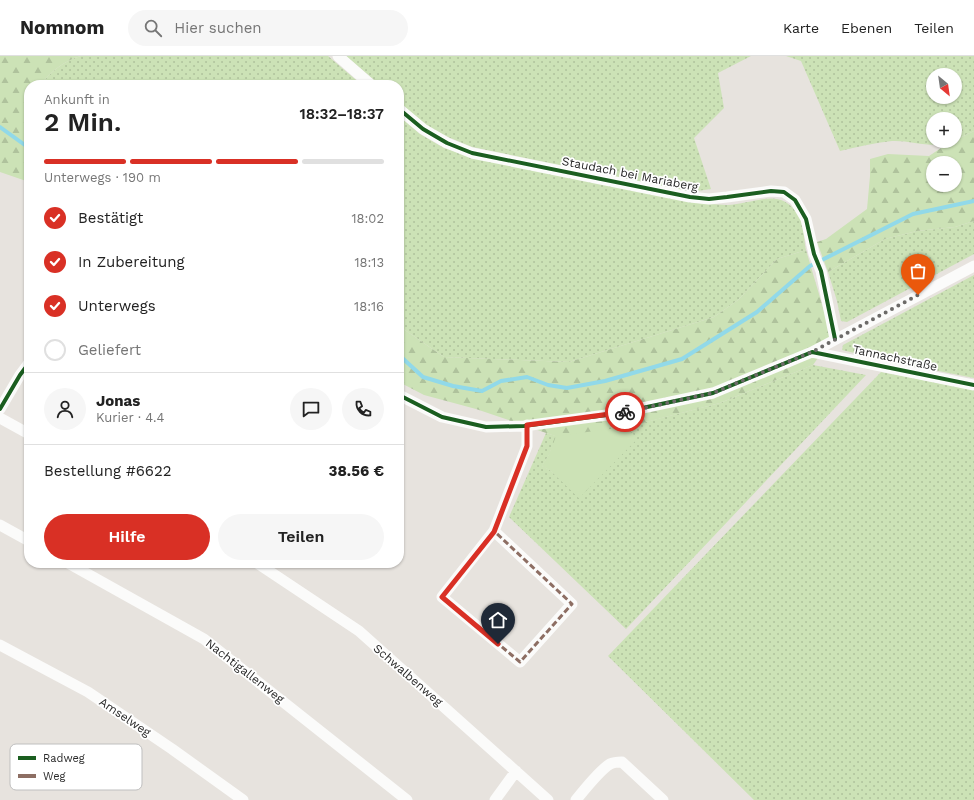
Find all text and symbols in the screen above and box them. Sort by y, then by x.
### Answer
search box [128,10,408,46]
text: Nomnom [20,16,104,39]
icon: search [142,17,164,39]
text: Hier suchen [174,19,262,37]
text: Karte [783,20,819,36]
text: Ebenen [841,20,892,36]
text: Teilen [914,20,954,36]
north arrow [926,68,962,104]
map controls [926,68,962,192]
text: Ankunft in [44,92,110,107]
text: 18:32–18:37 [299,105,384,123]
text: 2 Min. [44,107,121,137]
button: + [926,112,962,148]
street label: Staudach bei Mariaberg [561,154,700,194]
button: − [926,156,962,192]
text: Unterwegs · 190 m [44,170,161,185]
icon: check [44,207,66,229]
text: Bestätigt [78,209,143,227]
text: 18:02 [351,211,384,226]
icon: check [44,251,66,273]
text: In Zubereitung [78,253,185,271]
pin [901,254,935,295]
text: 18:13 [354,255,384,270]
icon: bag [907,260,929,282]
icon: check [44,295,66,317]
text: Unterwegs [78,297,156,315]
text: 18:16 [354,299,384,314]
text: Geliefert [78,341,141,359]
street label: Tannachstraße [852,342,939,374]
button: person [44,388,86,430]
button: chat [290,388,332,430]
button: phone [342,388,384,430]
text: Jonas [96,392,140,410]
courier [605,392,645,432]
icon: bike [614,401,636,423]
text: Kurier · 4.4 [96,410,164,425]
text: Bestellung #6622 [44,462,171,480]
text: 38.56 € [329,462,384,480]
button: Hilfe [44,514,210,560]
button: Teilen [218,514,384,560]
pin [481,603,515,644]
icon: home [487,609,509,631]
street label: Nachtigallenweg [203,636,288,706]
street label: Schwalbenweg [371,641,446,709]
street label: Amselweg [97,695,154,740]
legend [10,744,142,790]
text: Radweg [43,752,85,765]
text: Weg [43,770,66,783]

